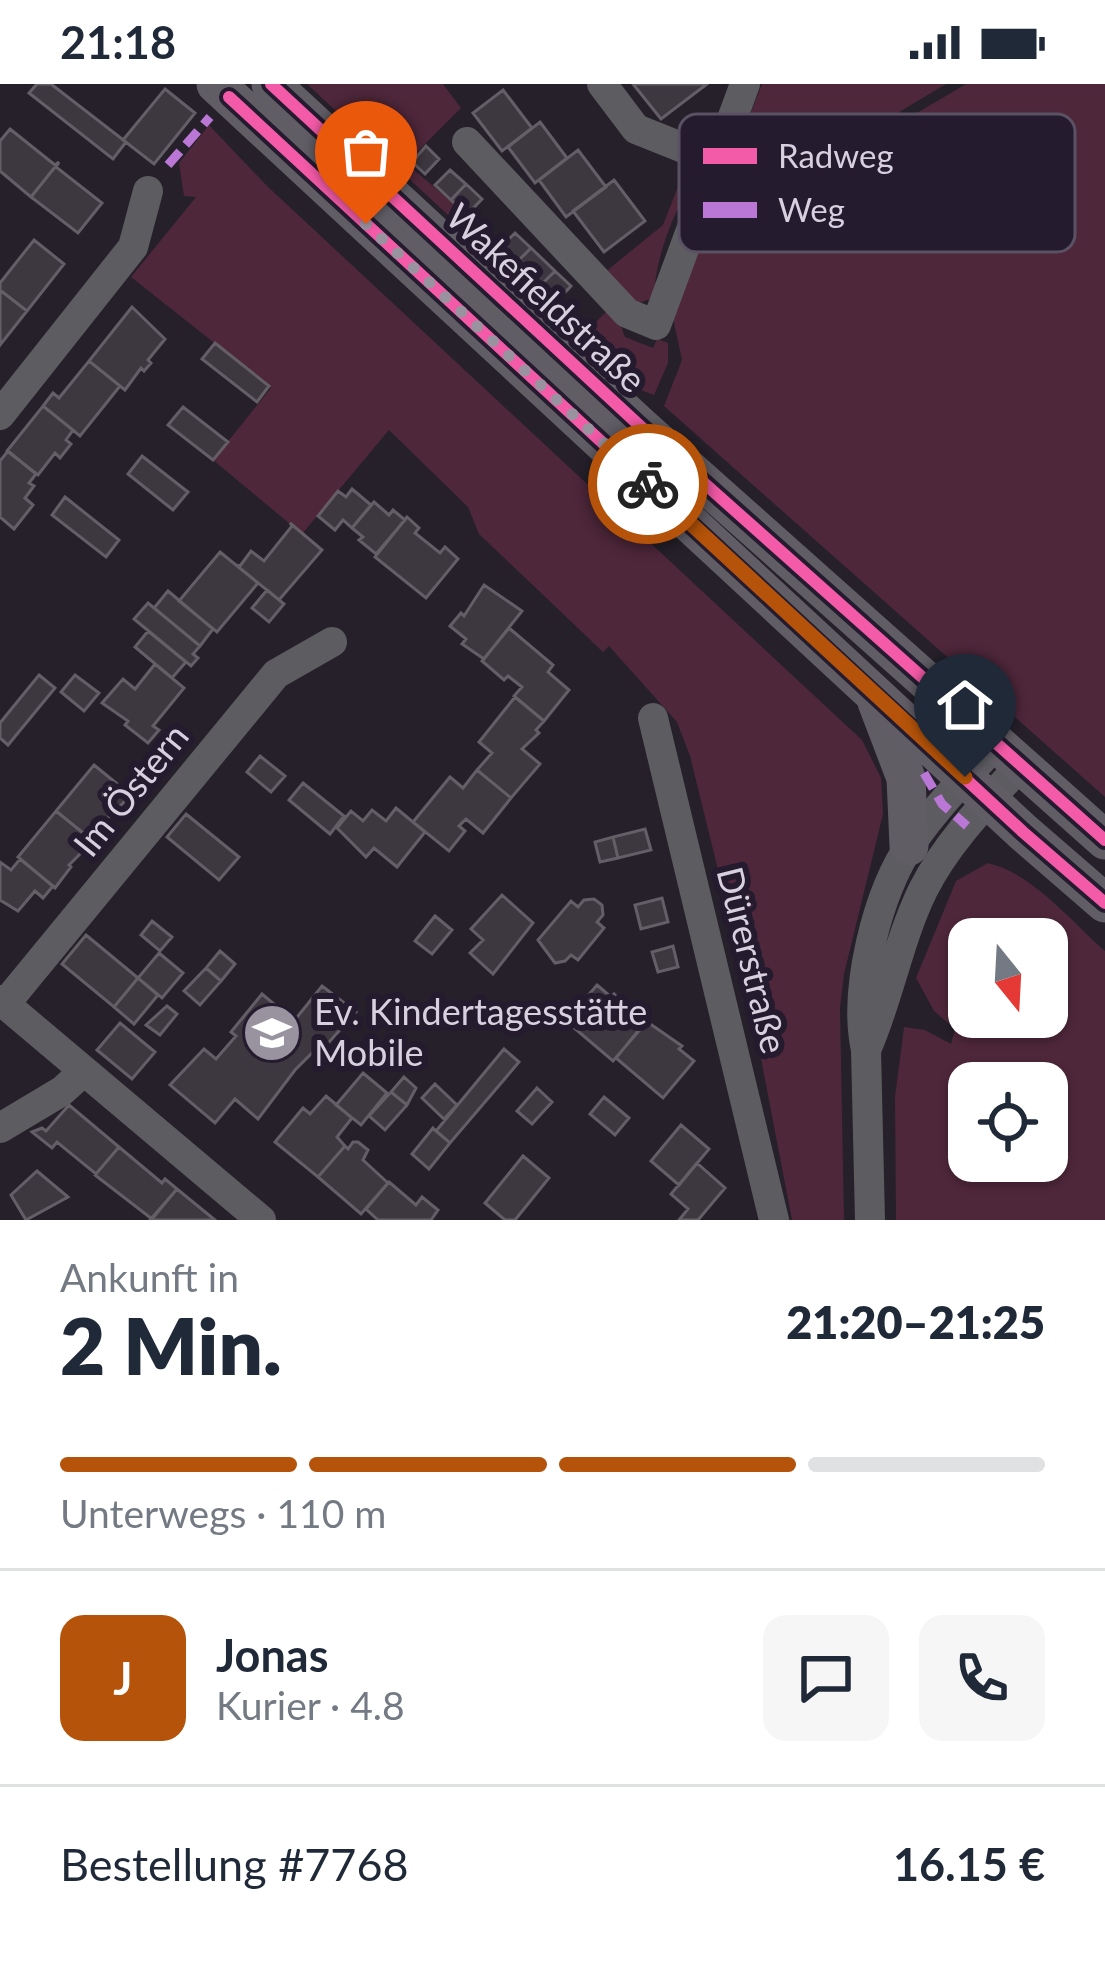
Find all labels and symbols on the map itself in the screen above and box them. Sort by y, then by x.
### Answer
pin [315,101,417,224]
legend [679,114,1075,252]
text: Radweg [778,135,894,175]
text: Weg [778,189,845,229]
street label: Wakefieldstraße [438,194,656,401]
courier [588,424,708,544]
pin [914,654,1016,777]
street label: Im Östern [63,714,197,865]
street label: Dürerstraße [709,862,797,1058]
north arrow [948,918,1068,1038]
place label: Ev. Kindertagesstätte Mobile [314,989,647,1074]
school or university icon: Ev. Kindertagesstätte Mobile [241,1002,303,1064]

